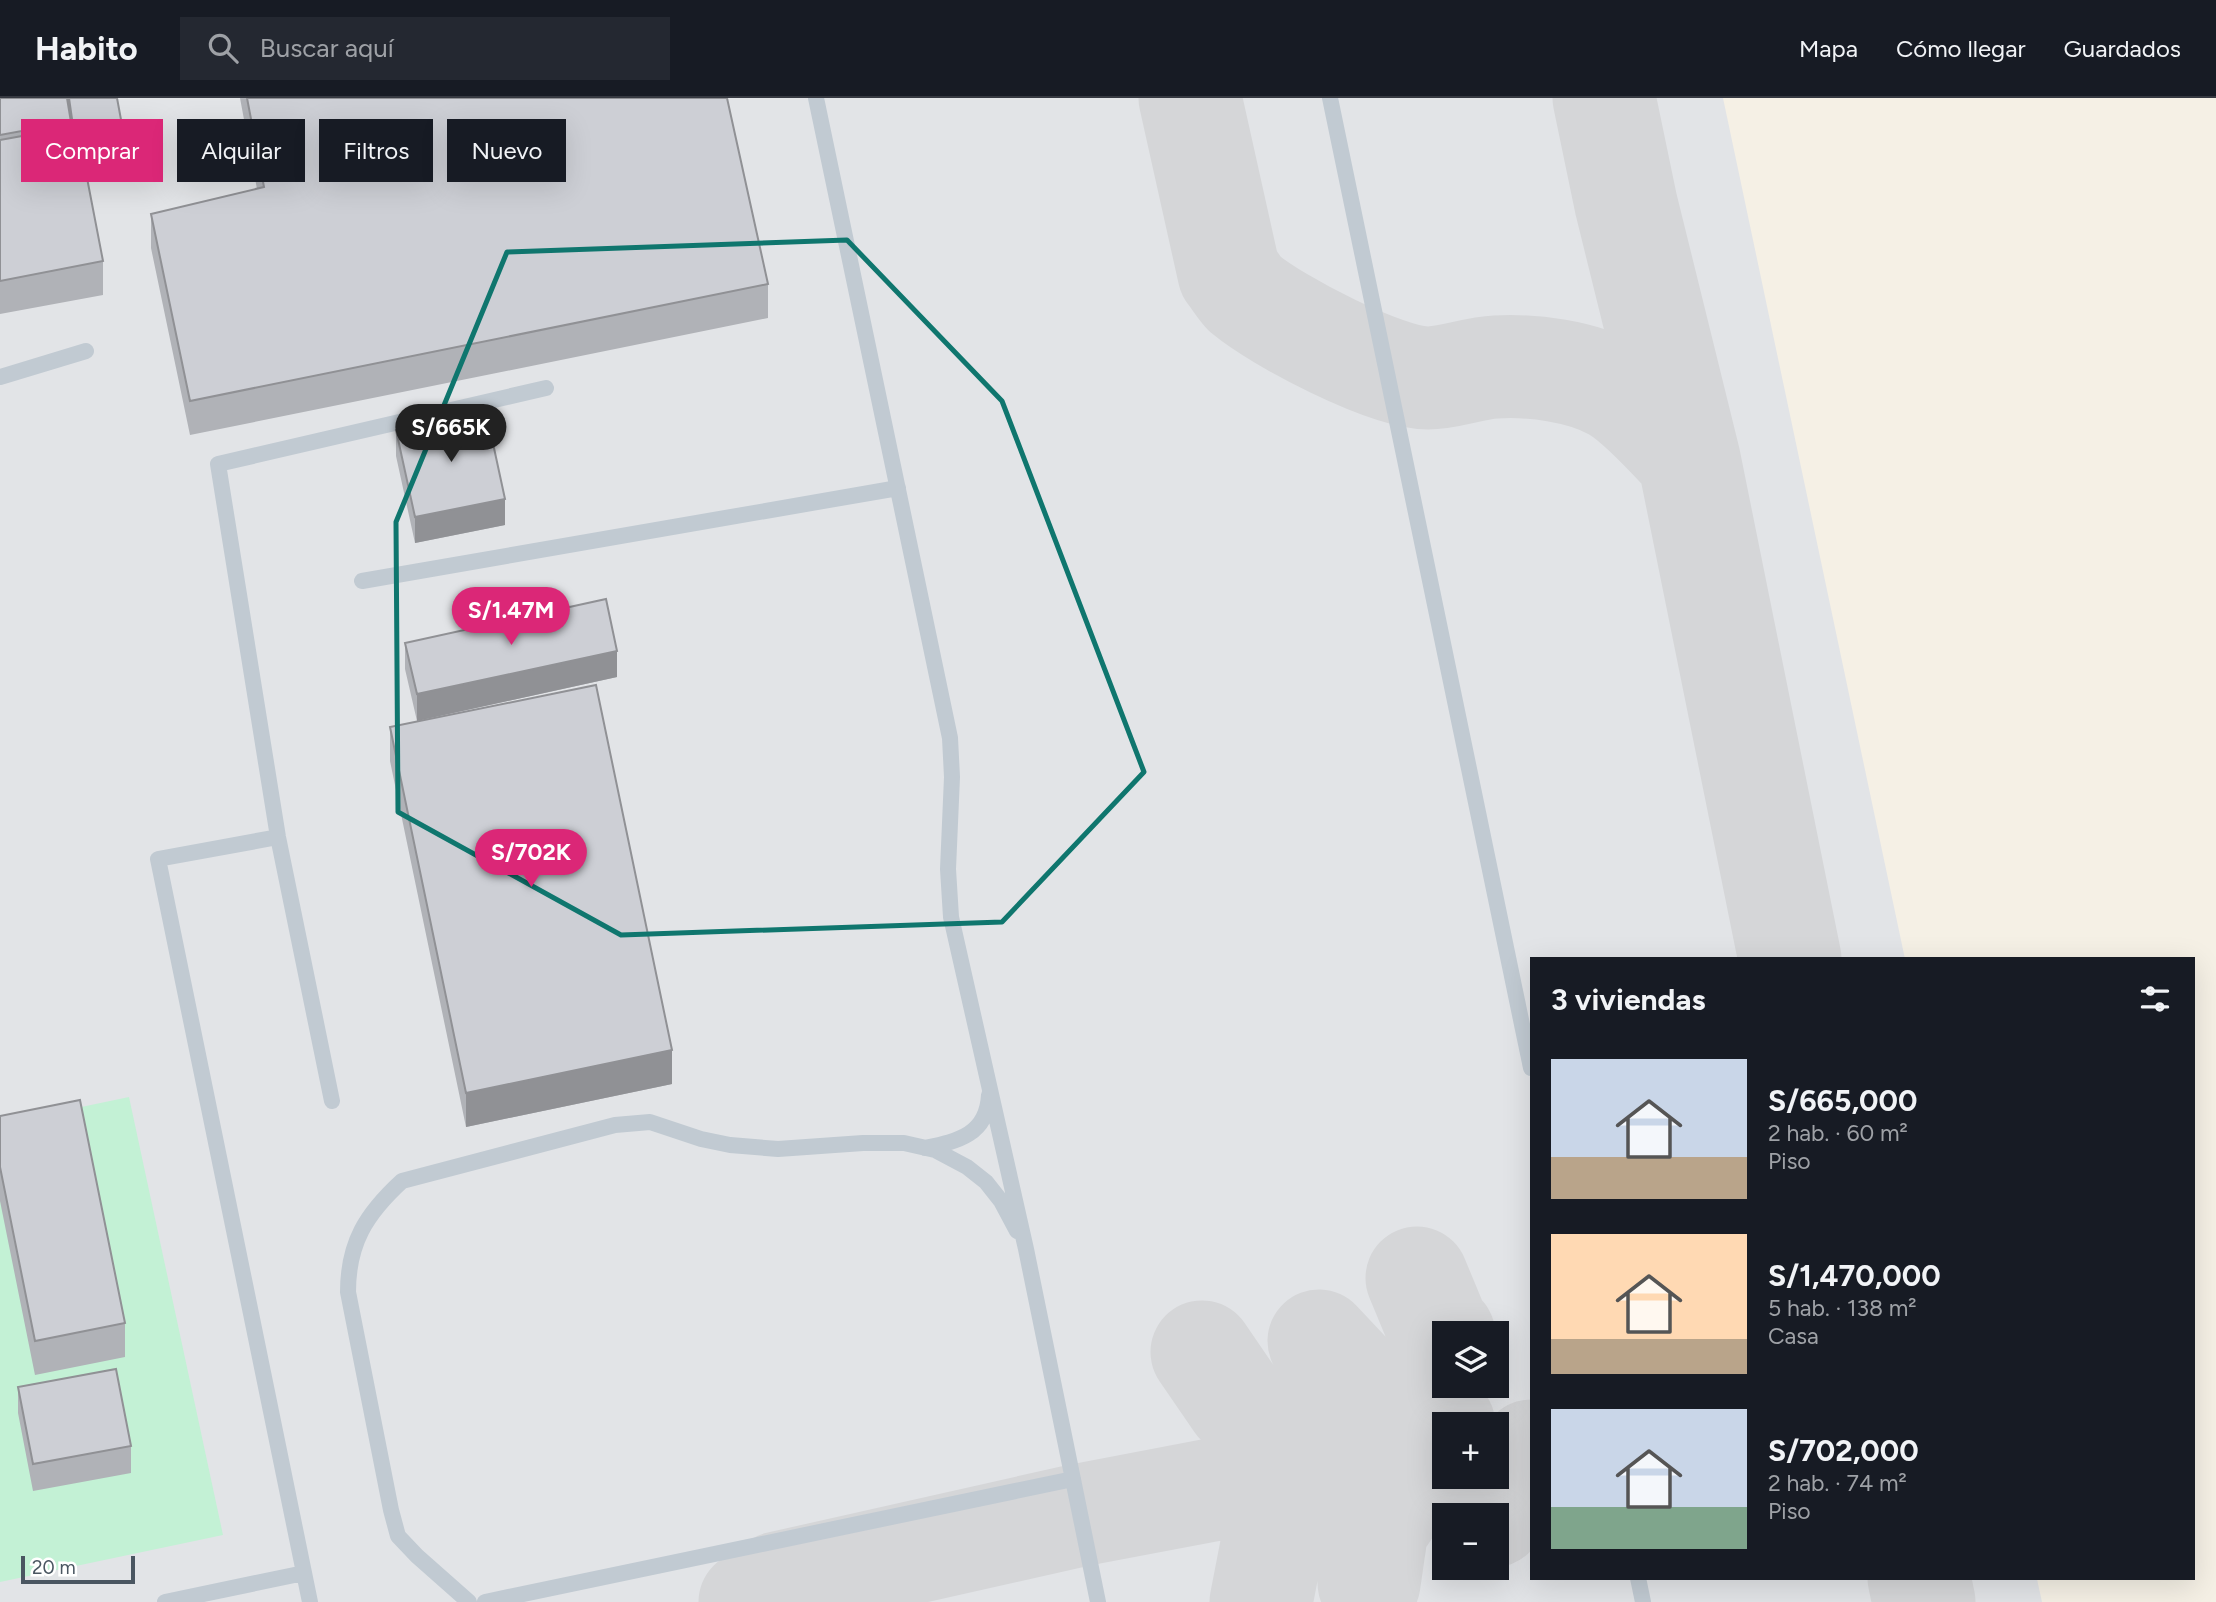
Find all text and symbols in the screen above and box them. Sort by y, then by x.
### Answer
search box [180,17,670,80]
text: Habito [35,29,138,68]
icon: search [204,29,242,67]
text: Buscar aquí [260,32,394,64]
text: Mapa [1799,34,1858,63]
text: Cómo llegar [1896,34,2026,63]
text: Guardados [2064,34,2181,63]
chip: Comprar [21,119,163,182]
chip: Alquilar [177,119,305,182]
chip: Filtros [319,119,433,182]
chip: Nuevo [447,119,566,182]
pin: S/665K [394,404,508,464]
text: S/665K [411,413,491,441]
pin: S/1.47M [446,588,576,647]
text: S/1.47M [468,596,554,624]
pin: S/702K [474,830,588,889]
text: S/702K [491,838,571,866]
icon: filters [2136,980,2174,1018]
text: 3 viviendas [1551,981,1705,1018]
text: S/665,000 [1768,1082,1917,1119]
icon: home [1607,1087,1691,1171]
text: 2 hab. · 60 m² [1768,1119,1908,1147]
text: Piso [1768,1147,1811,1175]
text: S/1,470,000 [1768,1257,1941,1294]
icon: home [1607,1262,1691,1346]
text: 5 hab. · 138 m² [1768,1294,1917,1322]
map controls [1432,1321,1509,1580]
button: layers [1432,1321,1509,1398]
text: Casa [1768,1322,1819,1350]
button: + [1432,1412,1509,1489]
text: S/702,000 [1768,1432,1919,1469]
icon: home [1607,1437,1691,1521]
text: 2 hab. · 74 m² [1768,1469,1907,1497]
text: Piso [1768,1497,1811,1525]
button: − [1432,1503,1509,1580]
scale bar [21,1553,135,1585]
text: 20 m [32,1556,76,1579]

